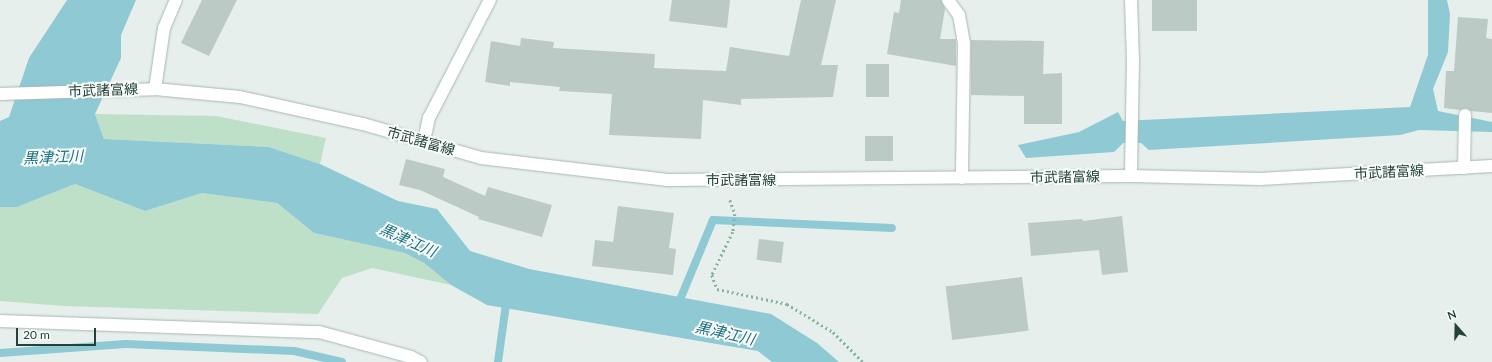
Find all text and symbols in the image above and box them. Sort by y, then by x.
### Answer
street label: 市武諸富線 [68,80,138,100]
street label: 市武諸富線 [385,123,457,159]
water label: 黒津江川 [23,147,83,167]
street label: 市武諸富線 [1354,162,1424,182]
street label: 市武諸富線 [1030,168,1100,186]
street label: 市武諸富線 [706,172,776,188]
water label: 黒津江川 [377,220,439,260]
north arrow [1436,306,1476,346]
text: N [1446,307,1458,322]
water label: 黒津江川 [694,317,756,349]
scale bar [18,320,98,346]
text: 20 m [23,327,50,342]

